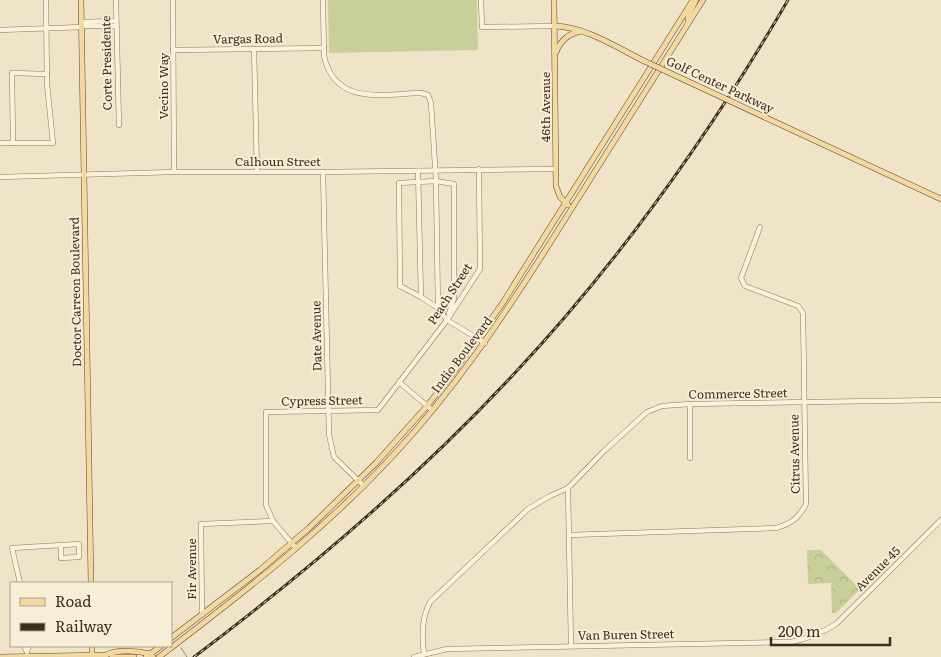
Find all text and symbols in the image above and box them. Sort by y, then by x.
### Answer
street label: Corte Presidente [96,16,116,110]
street label: Vargas Road [213,28,284,48]
street label: Golf Center Parkway [664,51,777,117]
street label: Vecino Way [154,53,172,119]
street label: 46th Avenue [536,72,554,142]
street label: Calhoun Street [235,152,321,170]
street label: Doctor Carreon Boulevard [65,216,85,367]
street label: Peach Street [422,259,476,328]
street label: Date Avenue [306,300,326,372]
street label: Indio Boulevard [426,312,497,397]
street label: Commerce Street [688,383,788,403]
street label: Cypress Street [281,390,363,410]
street label: Citrus Avenue [784,414,804,494]
street label: Fir Avenue [182,538,200,600]
street label: Avenue 45 [851,542,904,595]
legend [10,582,172,647]
text: Road [55,589,91,612]
text: Railway [55,614,113,637]
scale bar [771,614,890,646]
text: 200 m [778,619,821,642]
street label: Van Buren Street [578,624,675,644]

